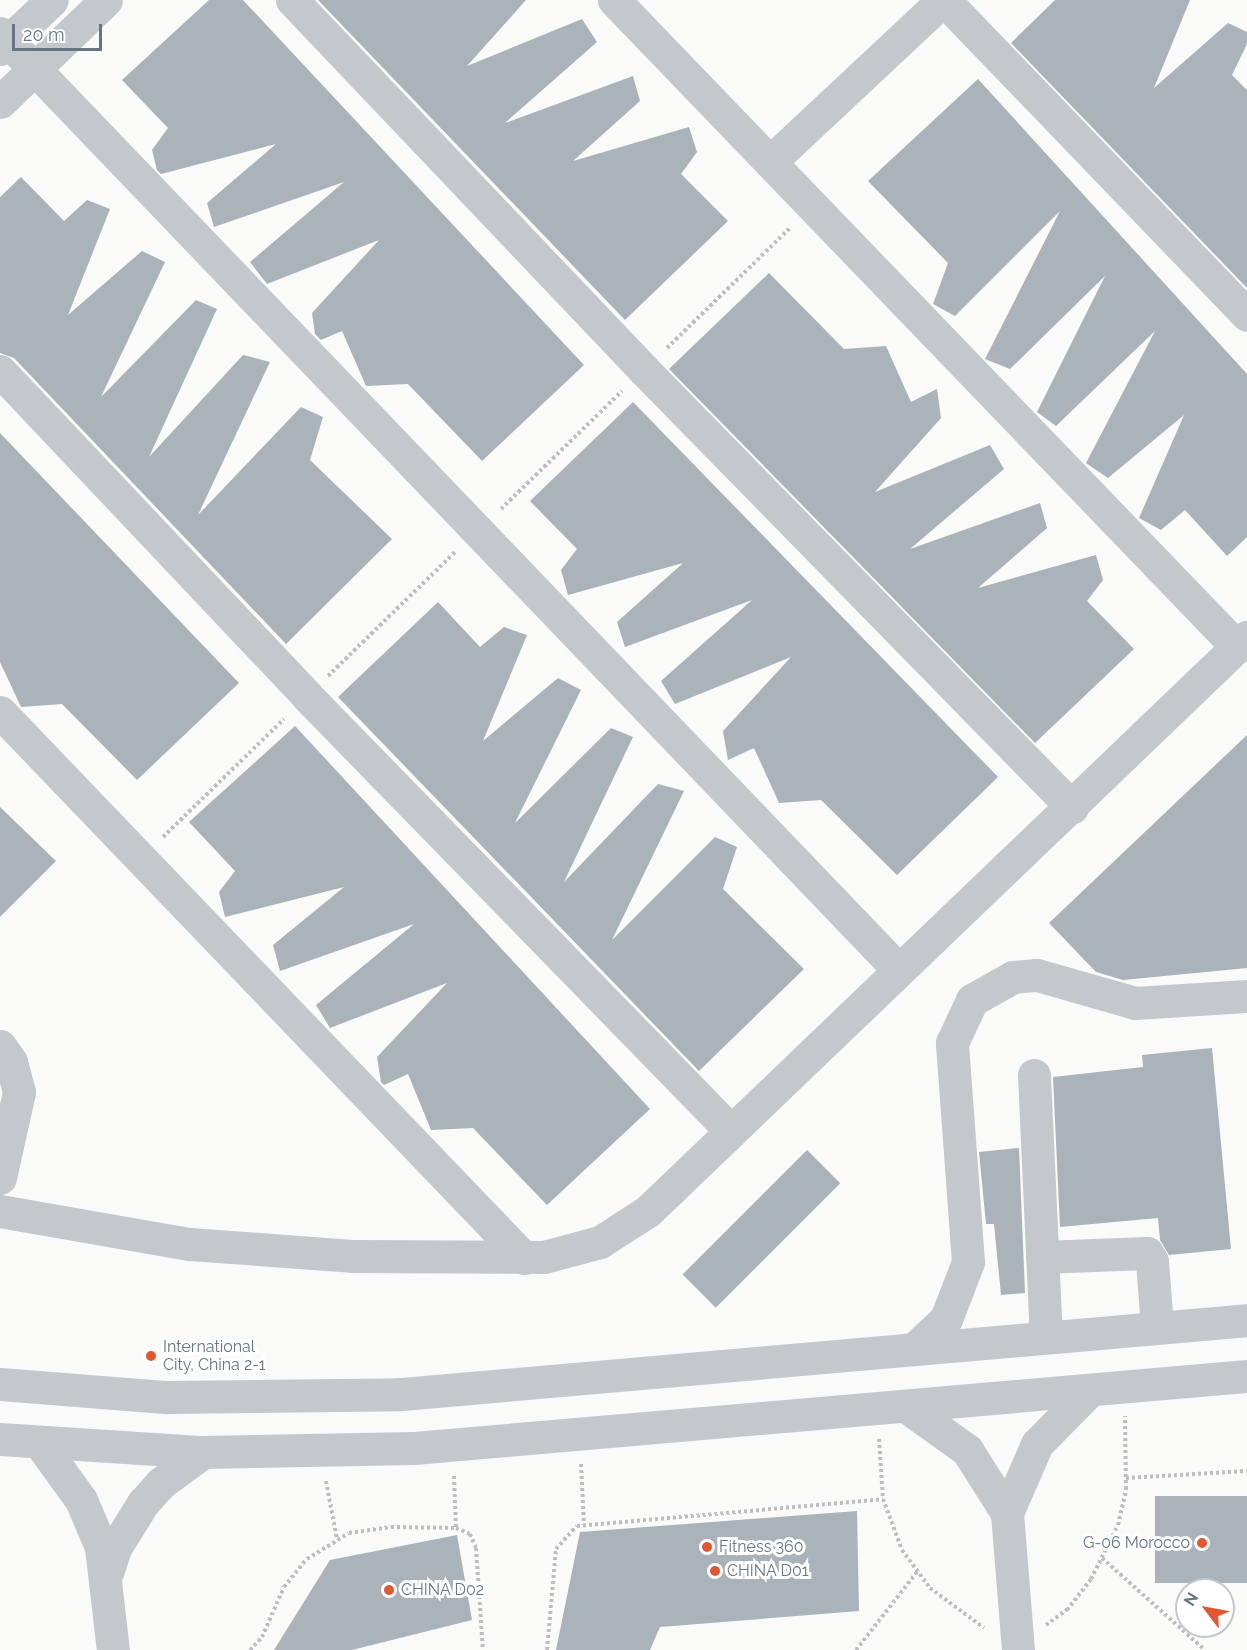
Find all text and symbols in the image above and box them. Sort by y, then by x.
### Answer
scale bar [15,12,105,50]
text: 20 m [23,24,65,45]
place label: International City, China 2-1 [163,1337,266,1375]
marker: International City, China 2-1 [144,1349,158,1363]
place label: G-06 Morocco [1083,1533,1190,1553]
marker: G-06 Morocco [1195,1536,1209,1550]
place label: Fitness 360 [719,1537,804,1557]
marker: Fitness 360 [700,1540,714,1554]
place label: CHINA D01 [727,1561,809,1581]
marker: CHINA D01 [708,1564,722,1578]
north arrow [1175,1578,1235,1638]
place label: CHINA D02 [401,1580,485,1600]
marker: CHINA D02 [382,1583,396,1597]
text: N [1180,1589,1202,1609]

